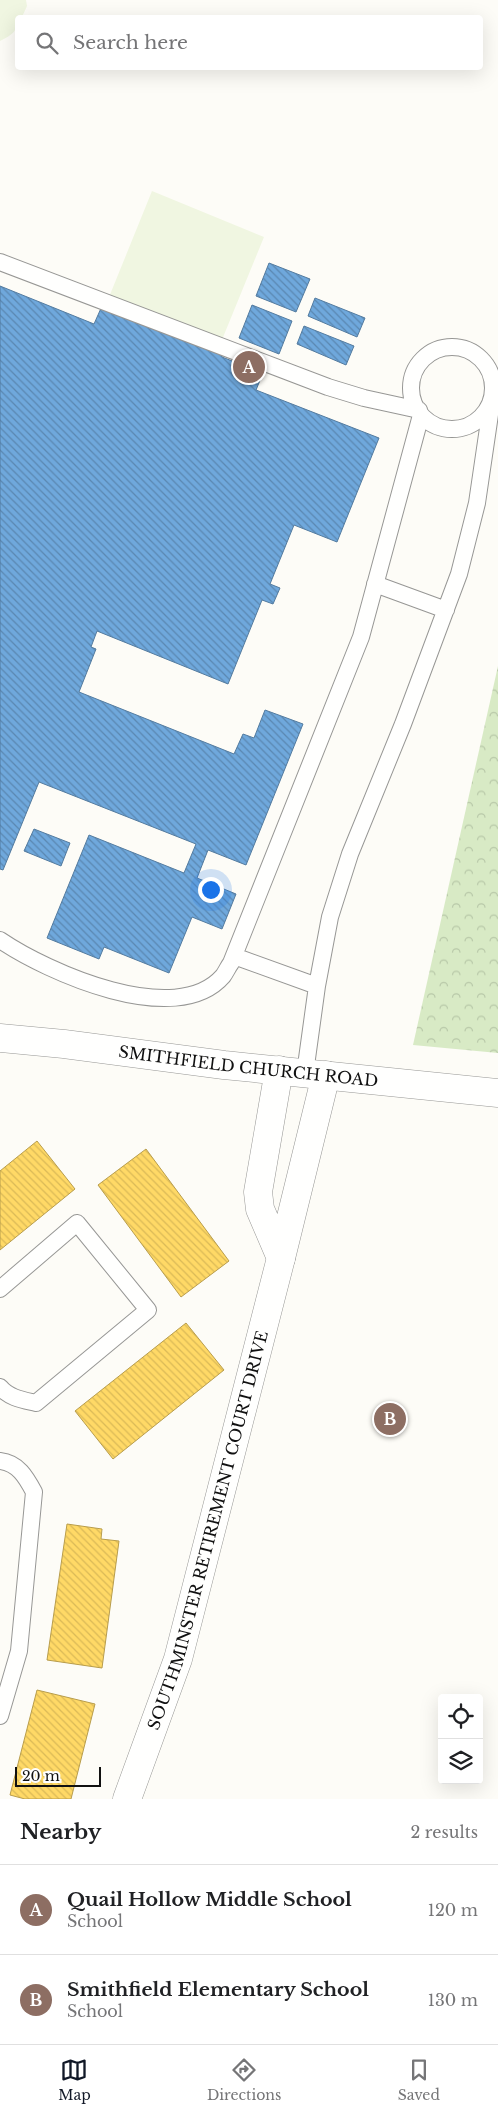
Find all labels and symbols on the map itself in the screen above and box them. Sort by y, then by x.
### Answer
pin: A [233,348,265,386]
your location [198,877,224,903]
street label: SMITHFIELD CHURCH ROAD [117,1041,379,1091]
street label: SOUTHMINSTER RETIREMENT COURT DRIVE [143,1329,272,1732]
pin: B [374,1400,406,1438]
scale bar [15,1764,101,1787]

